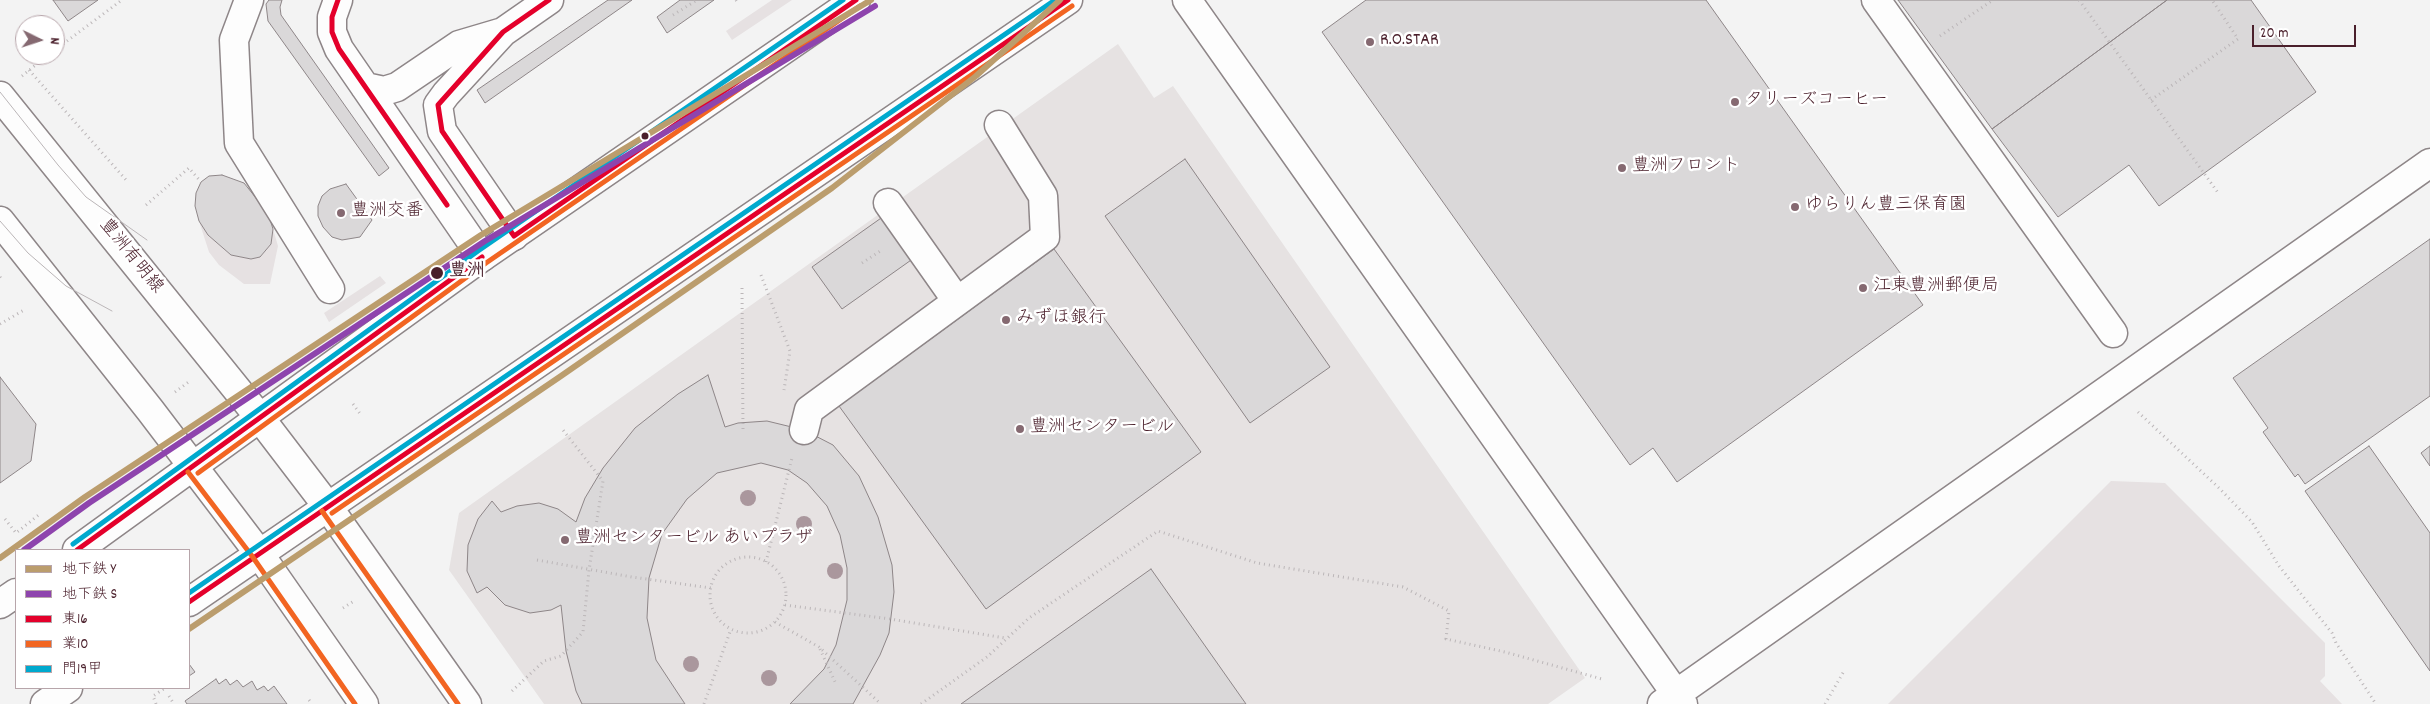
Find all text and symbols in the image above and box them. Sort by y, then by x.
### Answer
north arrow [15,15,65,65]
scale bar [2255,15,2359,47]
text: 20 m [2260,23,2288,45]
place label: R.O.STAR [1380,31,1439,53]
marker: R.O.STAR [1364,36,1376,48]
text: N [44,37,64,45]
place label: タリーズコーヒー [1745,91,1888,113]
marker: タリーズコーヒー [1729,96,1741,108]
unlabelled marker [640,131,650,141]
place label: 豊洲フロント [1632,157,1740,179]
marker: 豊洲フロント [1616,162,1628,174]
place label: ゆらりん豊三保育園 [1805,196,1967,218]
marker: ゆらりん豊三保育園 [1789,201,1801,213]
place label: 豊洲交番 [351,202,423,224]
marker: 豊洲交番 [335,207,347,219]
street label: 豊洲有明線 [93,215,167,299]
place label: 豊洲 [449,262,485,284]
marker: 豊洲 [429,265,445,281]
place label: 江東豊洲郵便局 [1873,277,1999,299]
marker: 江東豊洲郵便局 [1857,282,1869,294]
place label: みずほ銀行 [1016,309,1106,331]
marker: みずほ銀行 [1000,314,1012,326]
place label: 豊洲センタービル [1030,418,1174,440]
marker: 豊洲センタービル [1014,423,1026,435]
place label: 豊洲センタービル あいプラザ [575,529,813,551]
marker: 豊洲センタービル あいプラザ [559,534,571,546]
legend [15,549,190,689]
text: 地下鉄 Y [62,559,116,581]
text: 地下鉄 S [62,584,117,606]
text: 東16 [62,609,88,631]
text: 業10 [62,634,88,656]
text: 門19甲 [62,659,102,681]

